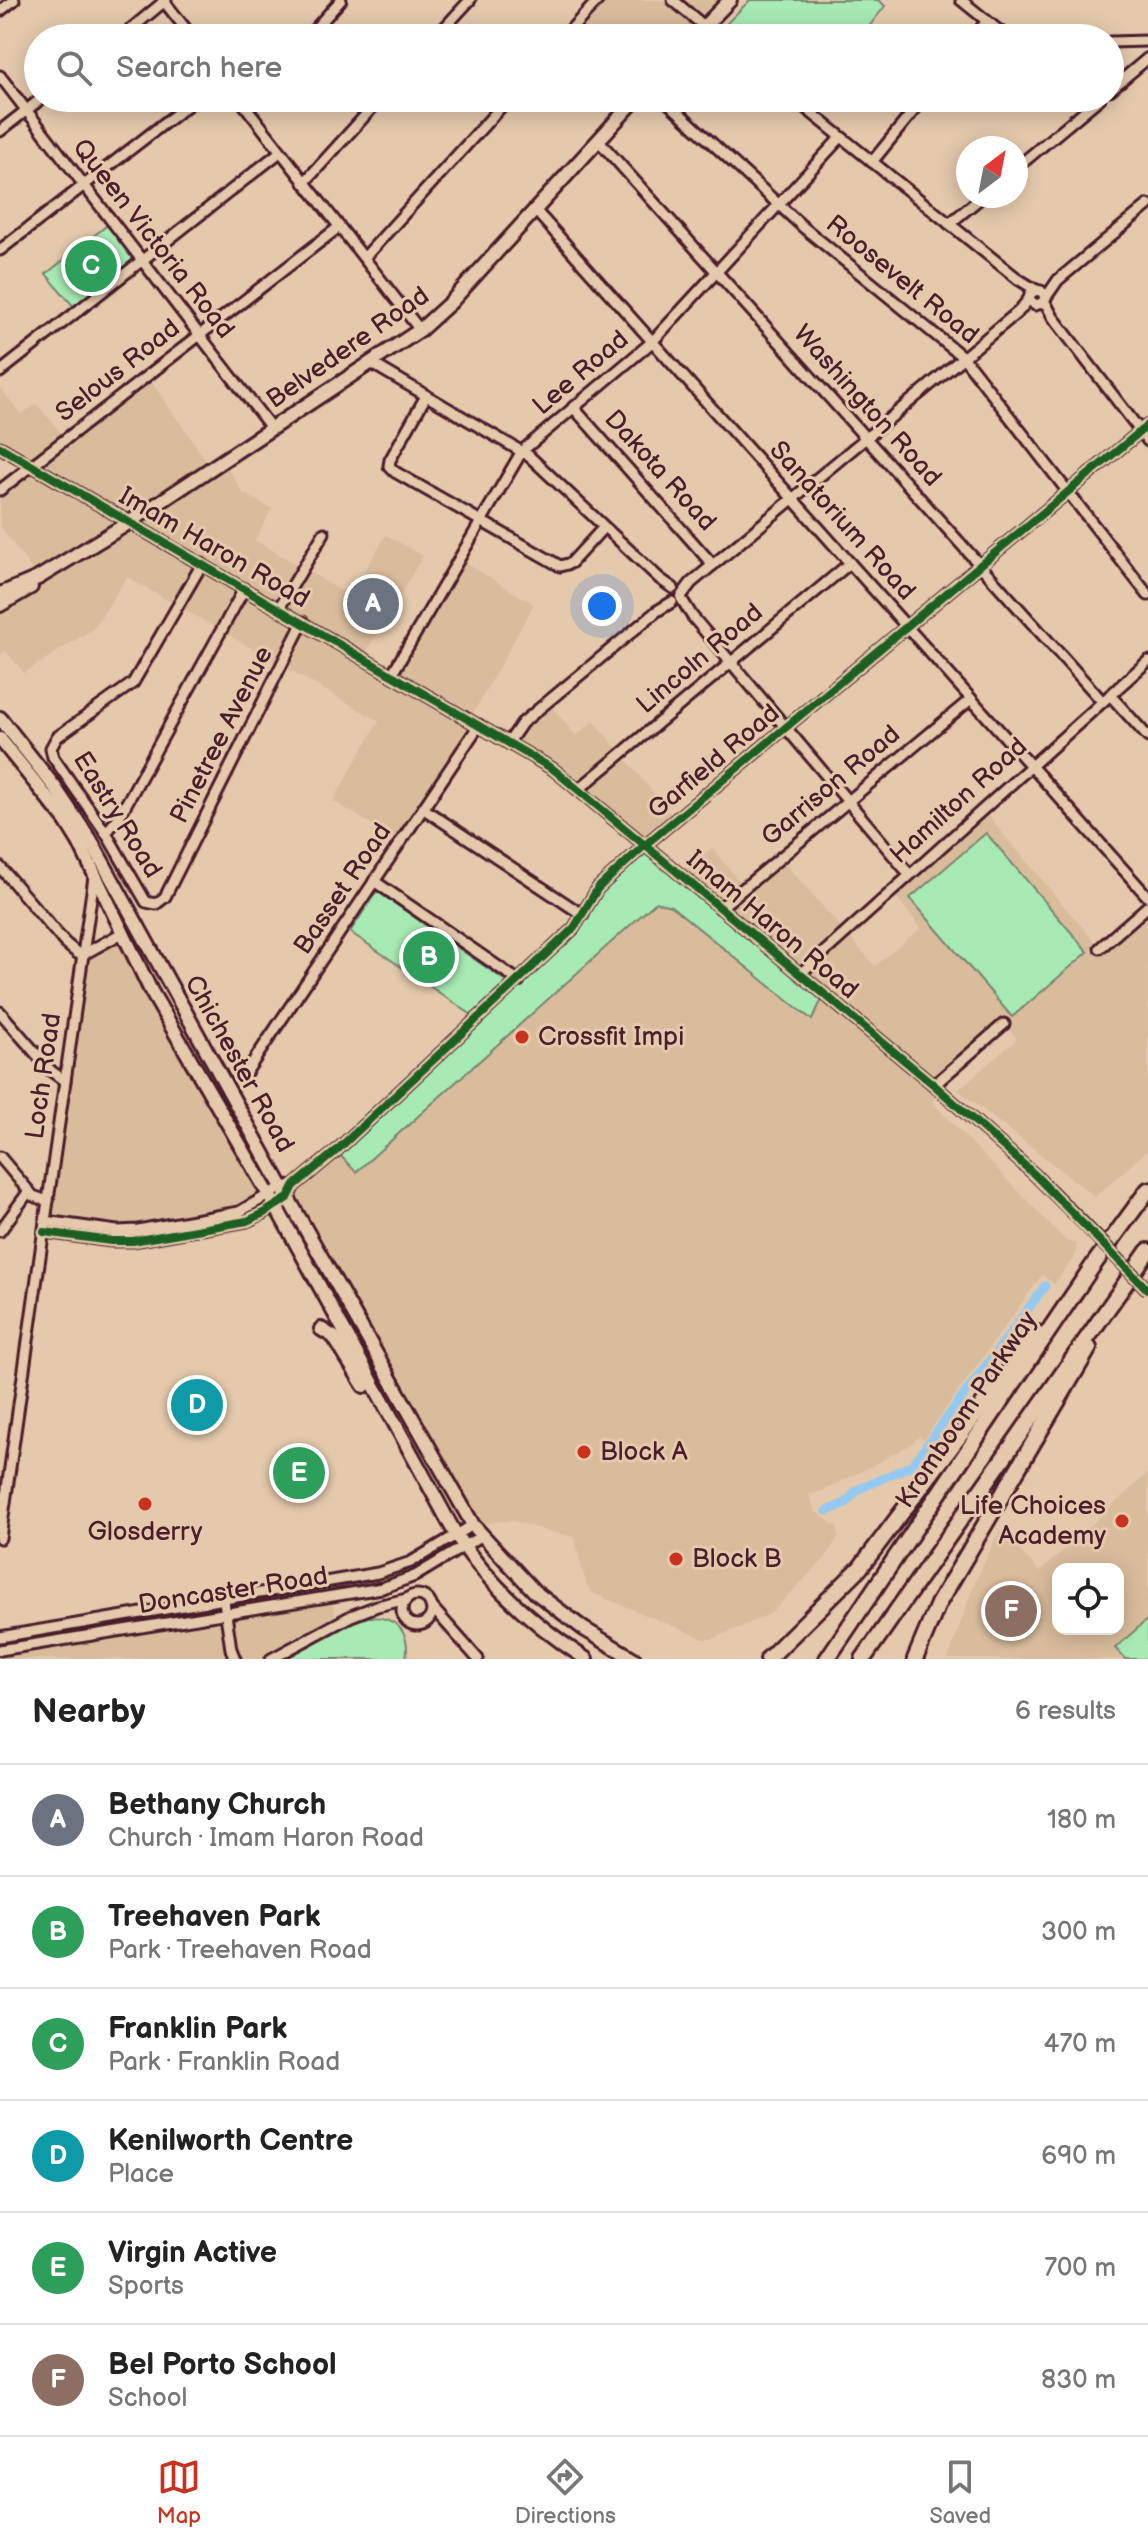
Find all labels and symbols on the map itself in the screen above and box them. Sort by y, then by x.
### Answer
street label: Queen Victoria Road [66,133,240,345]
north arrow [956,136,1028,208]
street label: Roosevelt Road [819,209,985,351]
pin: C [65,236,117,296]
street label: Belvedere Road [261,280,435,416]
street label: Selous Road [50,313,186,429]
street label: Washington Road [786,319,948,493]
street label: Lee Road [527,324,635,422]
street label: Dakota Road [598,404,722,538]
street label: Sanatorium Road [763,435,921,607]
street label: Imam Haron Road [113,481,315,615]
pin: A [347,574,399,634]
your location [582,586,622,626]
street label: Lincoln Road [631,597,769,721]
street label: Pinetree Avenue [164,641,280,829]
street label: Garfield Road [642,698,786,826]
street label: Garrison Road [755,719,907,853]
street label: Hamilton Road [884,731,1034,871]
street label: Eastry Road [66,746,168,884]
street label: Basset Road [288,818,398,960]
street label: Imam Haron Road [680,844,864,1006]
pin: B [403,927,455,987]
street label: Chichester Road [178,970,300,1158]
street label: Loch Road [20,1011,68,1141]
place label: Crossfit Impi [538,1022,684,1053]
marker: Crossfit Impi [513,1028,531,1046]
street label: Kromboom Parkway [890,1305,1044,1514]
pin: D [171,1375,223,1435]
place label: Block A [600,1437,688,1468]
pin: E [273,1443,325,1503]
marker: Block A [575,1443,593,1461]
place label: Life Choices Academy [960,1491,1106,1552]
marker: Glosderry [136,1495,154,1513]
marker: Life Choices Academy [1113,1512,1131,1530]
place label: Glosderry [88,1517,203,1548]
place label: Block B [692,1544,782,1575]
marker: Block B [667,1550,685,1568]
street label: Doncaster Road [136,1561,330,1621]
pin: F [985,1581,1037,1641]

